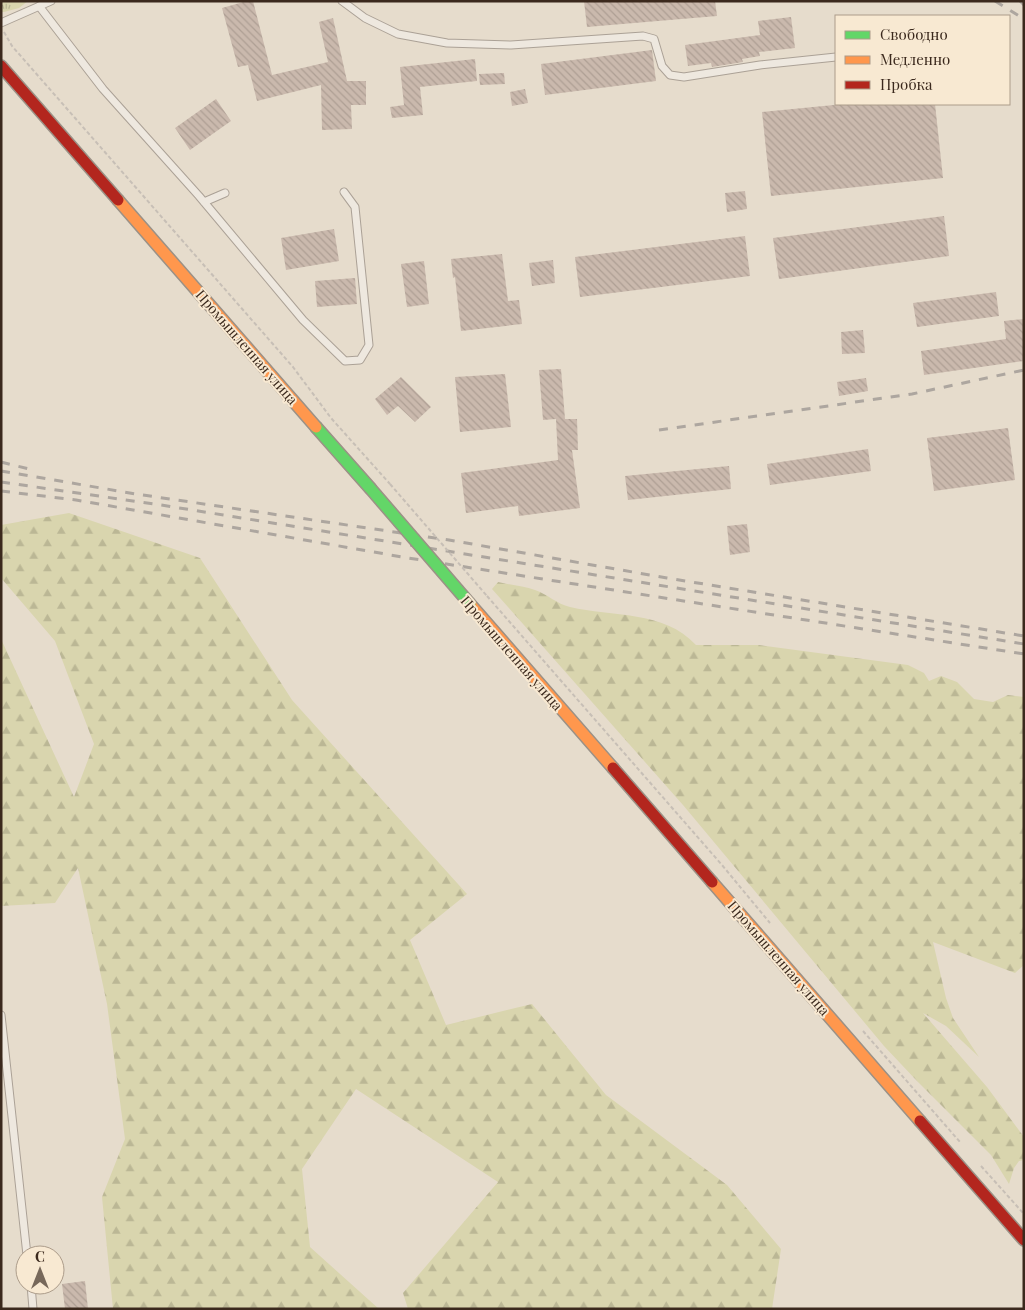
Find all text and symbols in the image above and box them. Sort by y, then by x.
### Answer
legend [835,15,1010,105]
text: Свободно [880,24,948,44]
text: Медленно [880,49,950,69]
text: Пробка [880,74,933,94]
street label: Промышленная улица [192,285,302,409]
street label: Промышленная улица [457,591,567,715]
street label: Промышленная улица [724,896,834,1020]
north arrow [15,1245,65,1295]
text: С [35,1247,45,1266]

